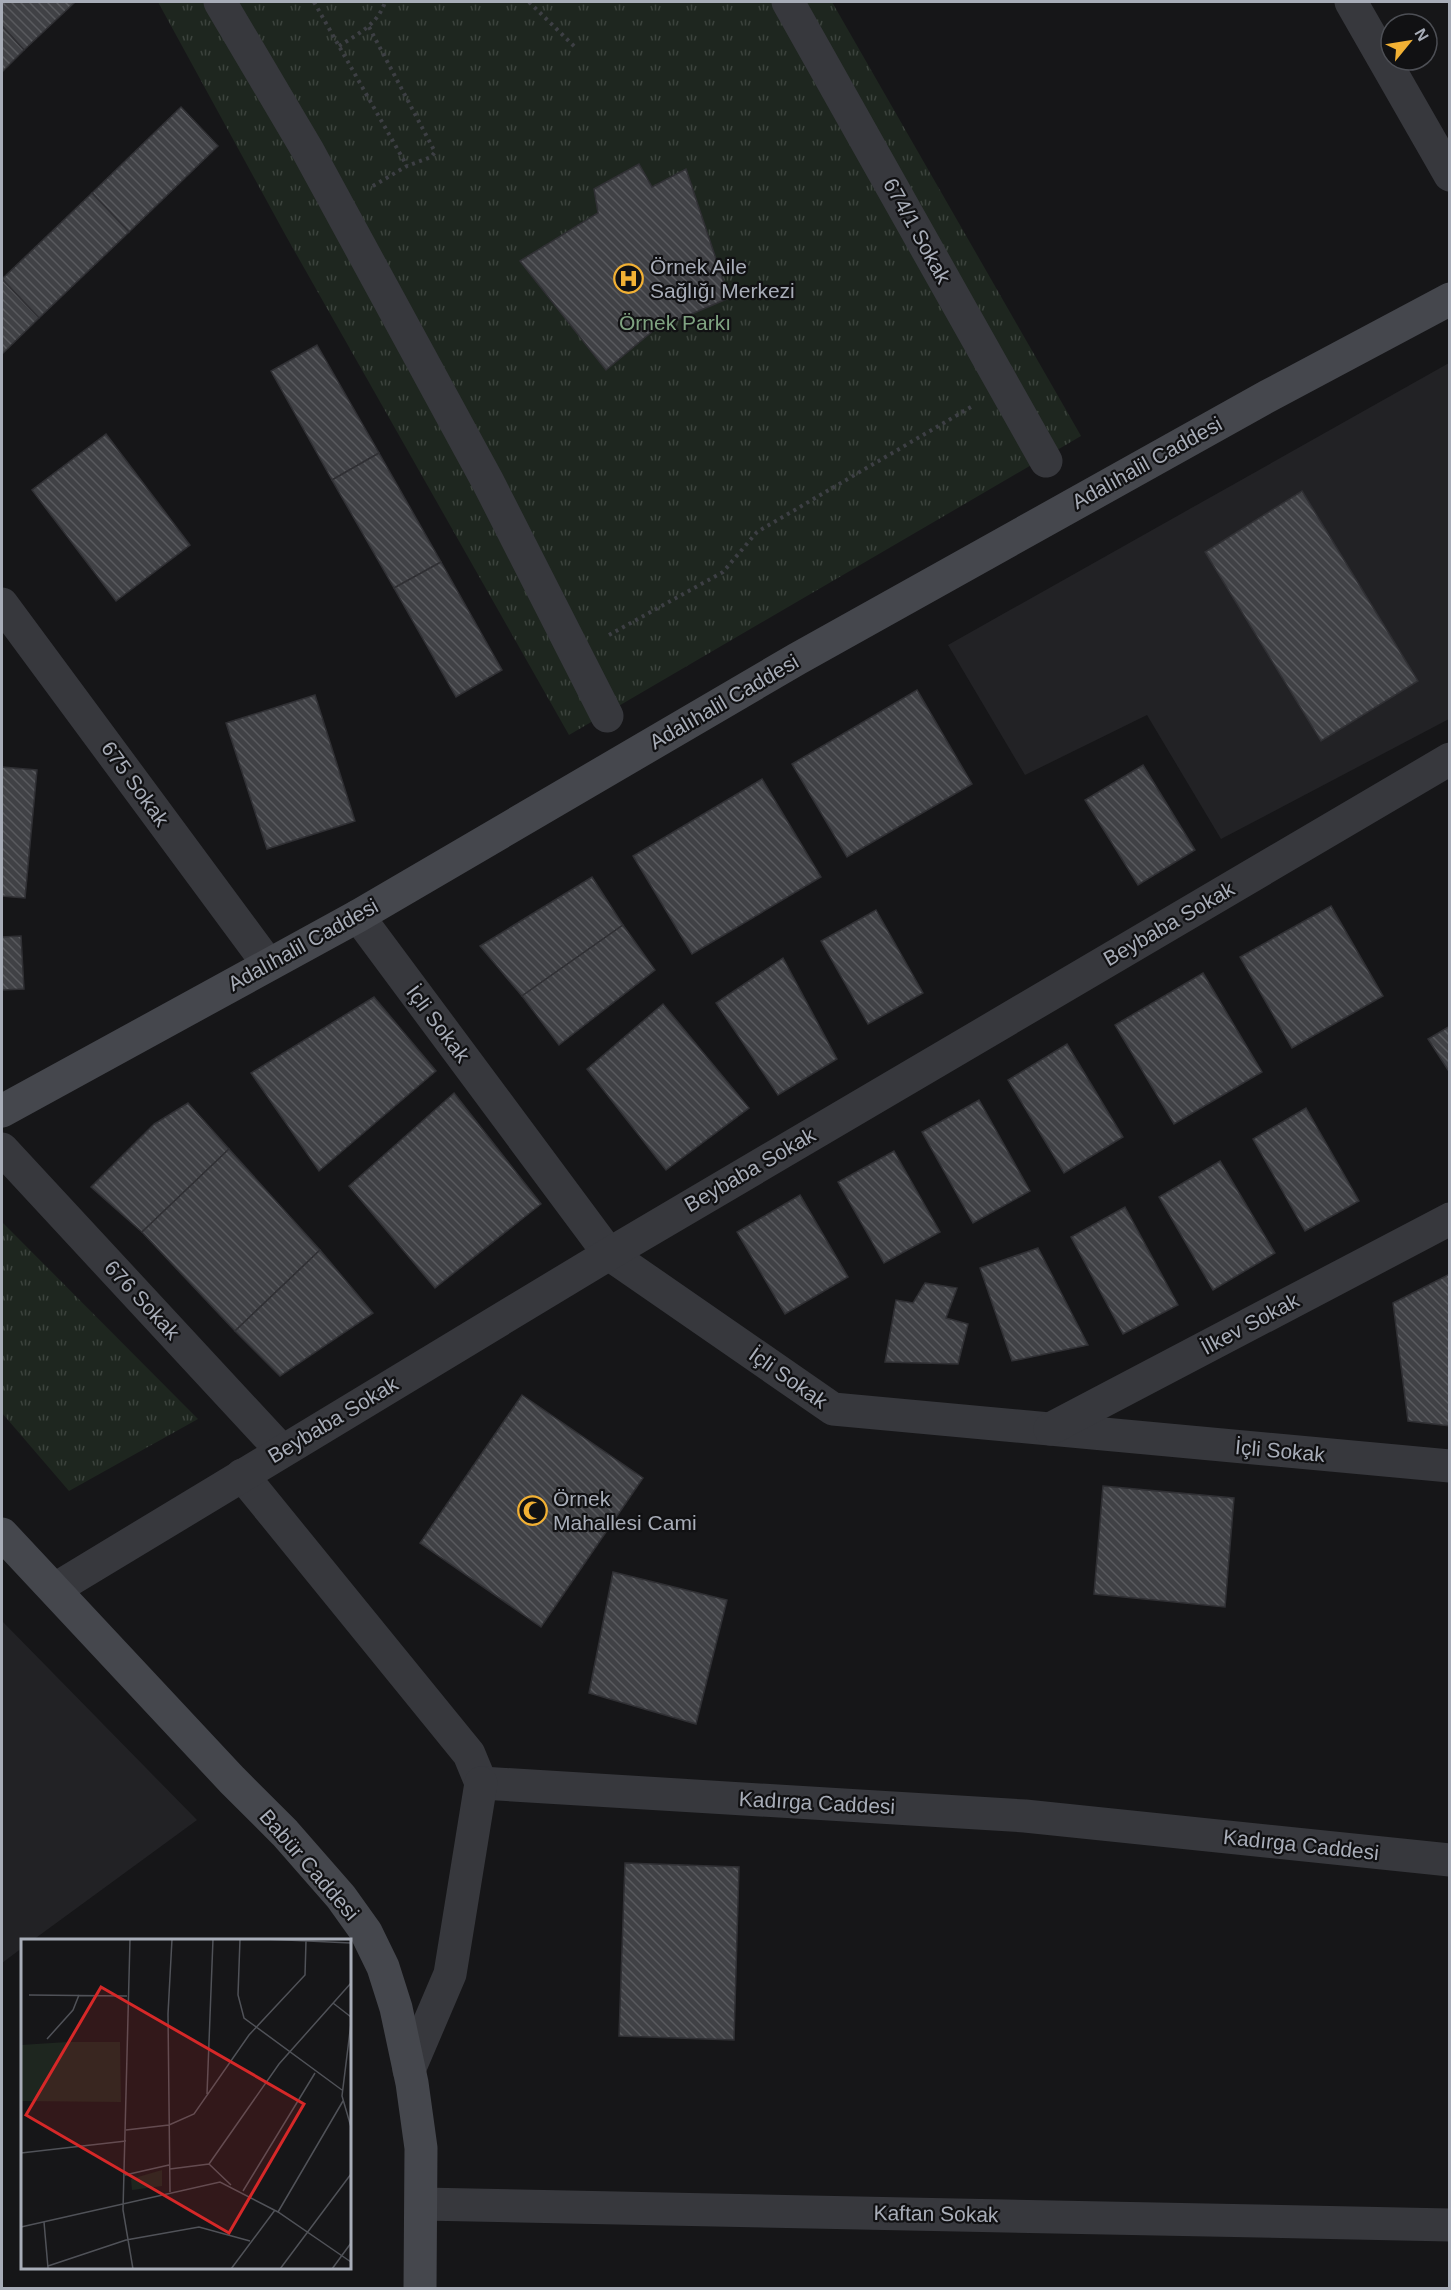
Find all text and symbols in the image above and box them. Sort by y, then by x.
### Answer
north arrow [1379,12,1439,72]
text: N [1411,25,1432,44]
street label: 674/1 Sokak [879,174,956,288]
place label: Örnek Aile Sağlığı Merkezi [650,255,795,302]
hospital icon: Örnek Aile Sağlığı Merkezi [613,263,645,295]
park label: Örnek Parkı [619,311,731,334]
street label: Adalıhalil Caddesi [1068,412,1226,513]
street label: Adalıhalil Caddesi [645,650,802,754]
street label: 675 Sokak [97,737,174,831]
street label: Beybaba Sokak [1099,877,1239,970]
street label: Adalıhalil Caddesi [224,894,382,995]
street label: İçli Sokak [402,981,475,1067]
street label: Beybaba Sokak [680,1123,820,1216]
street label: 676 Sokak [100,1256,185,1344]
street label: İlkev Sokak [1197,1288,1303,1359]
street label: İçli Sokak [745,1342,832,1413]
street label: Beybaba Sokak [264,1372,402,1467]
street label: İçli Sokak [1234,1435,1326,1466]
place label: Örnek Mahallesi Cami [553,1487,697,1534]
mosque icon: Örnek Mahallesi Cami [516,1495,548,1527]
street label: Kadırga Caddesi [738,1787,896,1818]
street label: Babür Caddesi [255,1805,364,1925]
street label: Kadırga Caddesi [1222,1825,1380,1864]
inset map [21,1939,351,2269]
street label: Kaftan Sokak [873,2201,999,2226]

